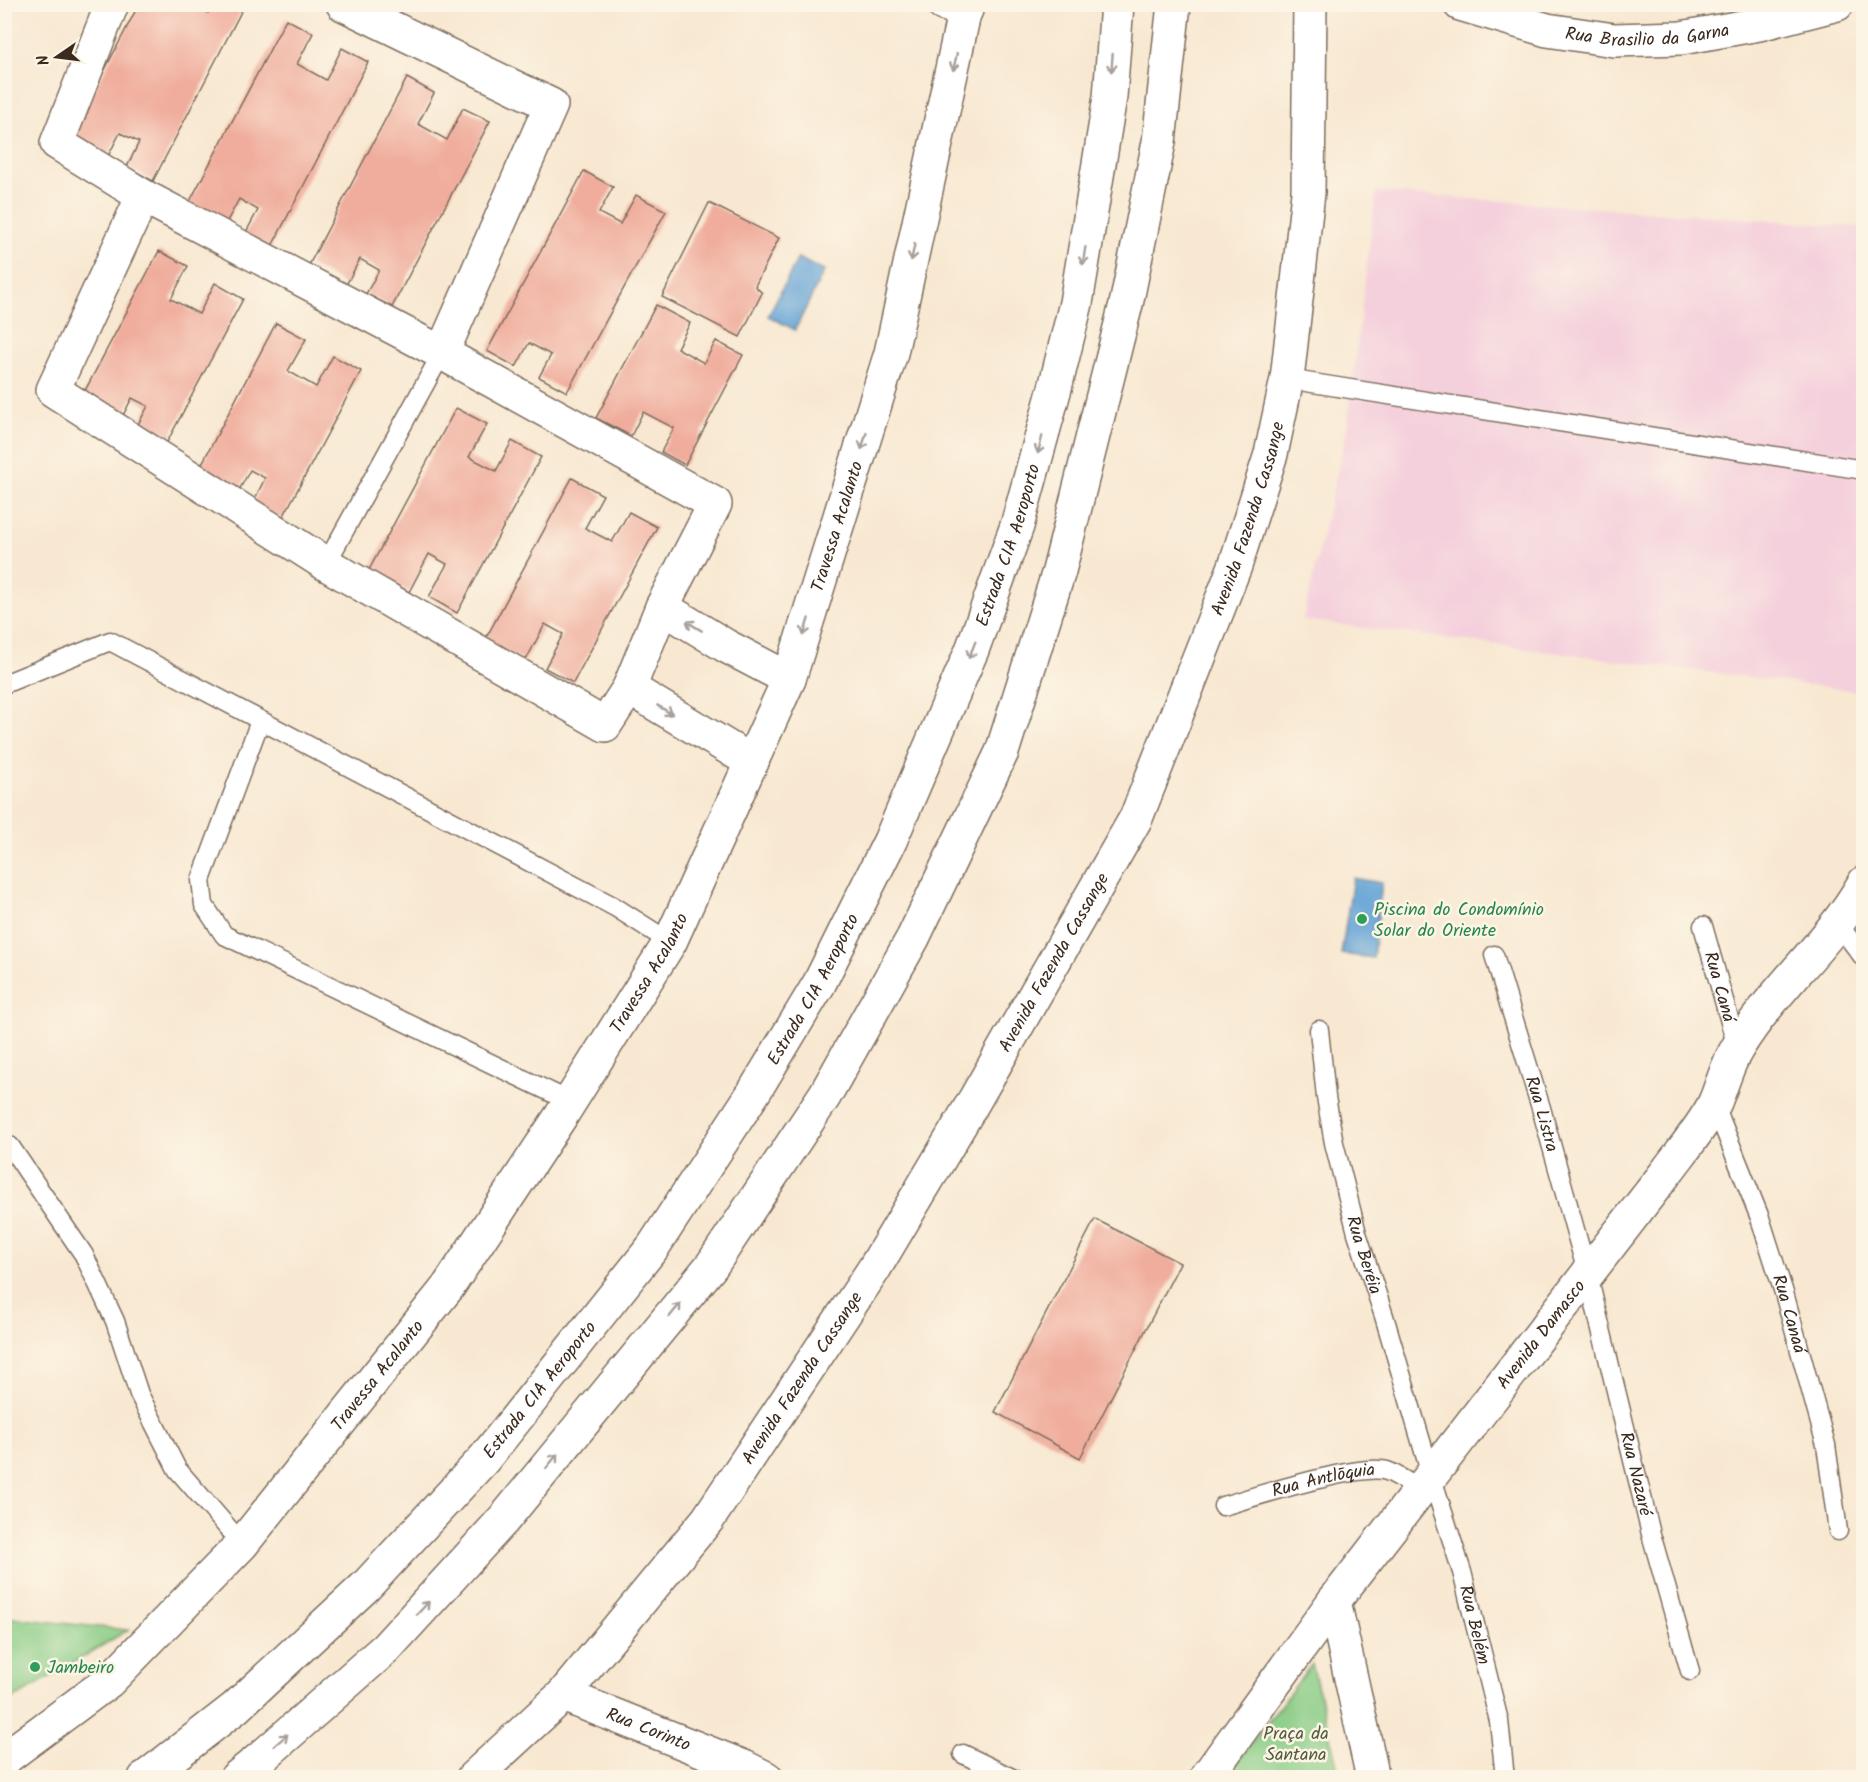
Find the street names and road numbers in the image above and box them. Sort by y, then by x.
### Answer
street label: Rua Brasilio da Garna [1563,17,1732,56]
street label: Avenida Fazenda Cassange [1204,419,1293,621]
street label: Travessa Acalanto [804,458,872,596]
street label: Estrada CIA Aeroporto [969,461,1049,631]
street label: Avenida Fazenda Cassange [992,868,1118,1058]
street label: Travessa Acalanto [603,909,697,1040]
street label: Estrada CIA Aeroporto [760,909,868,1071]
street label: Rua Caná [1695,948,1743,1027]
street label: Rua Listra [1516,1073,1566,1156]
street label: Rua Beréia [1337,1213,1389,1298]
street label: Rua Canaá [1763,1271,1813,1358]
street label: Avenida Damasco [1490,1274,1594,1396]
street label: Avenida Fazenda Cassange [735,1286,871,1471]
street label: Travessa Acalanto [325,1314,432,1438]
street label: Estrada CIA Aeroporto [476,1315,605,1466]
street label: Rua Nazaré [1611,1429,1659,1520]
street label: Rua Antlōquia [1269,1456,1376,1507]
street label: Rua Belém [1450,1582,1497,1668]
street label: Rua Corinto [601,1701,695,1760]

